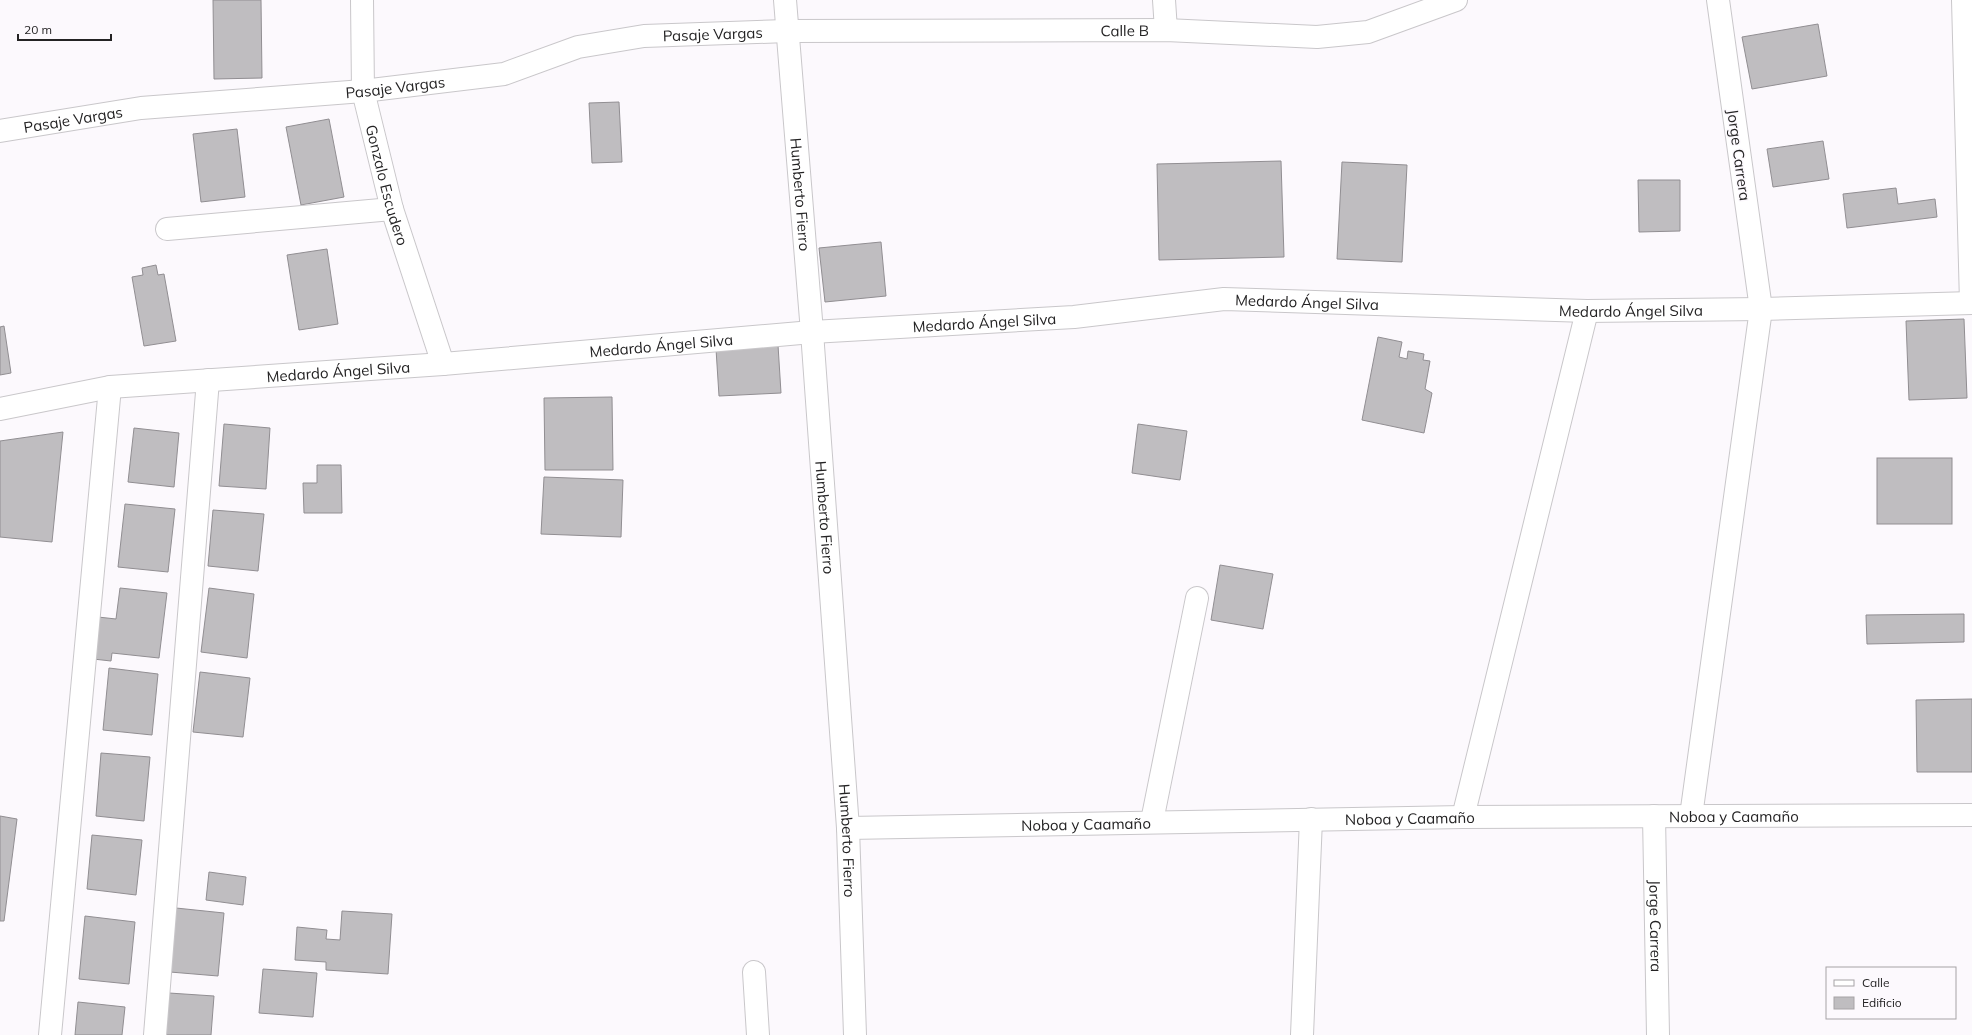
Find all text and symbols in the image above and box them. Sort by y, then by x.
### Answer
scale bar [18,16,111,42]
street label: Calle B [1100,21,1149,40]
text: 20 m [24,22,52,37]
street label: Pasaje Vargas [662,22,763,45]
street label: Pasaje Vargas [345,72,446,102]
street label: Pasaje Vargas [22,102,124,137]
street label: Jorge Carrera [1723,108,1755,202]
street label: Gonzalo Escudero [362,122,413,248]
street label: Humberto Fierro [787,137,815,252]
street label: Medardo Ángel Silva [1235,290,1379,314]
street label: Medardo Ángel Silva [1559,300,1703,321]
street label: Medardo Ángel Silva [912,309,1057,336]
street label: Medardo Ángel Silva [589,329,734,361]
street label: Medardo Ángel Silva [266,357,411,386]
street label: Humberto Fierro [812,460,839,575]
street label: Humberto Fierro [835,783,860,898]
street label: Noboa y Caamaño [1669,806,1799,826]
street label: Noboa y Caamaño [1345,807,1475,829]
street label: Noboa y Caamaño [1021,813,1151,834]
street label: Jorge Carrera [1646,880,1666,972]
legend [1826,967,1956,1019]
text: Calle [1862,975,1889,990]
text: Edificio [1862,995,1902,1010]

